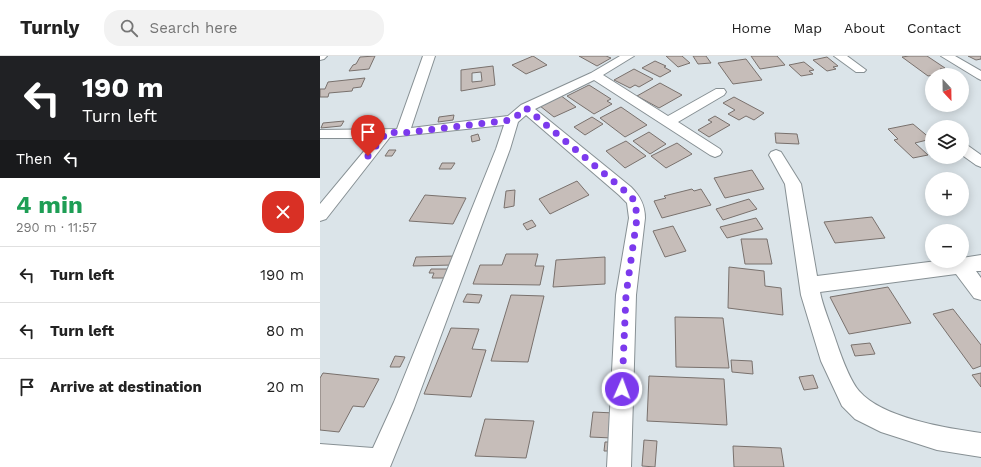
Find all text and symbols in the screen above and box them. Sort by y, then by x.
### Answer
search box [104,10,384,46]
text: Turnly [20,16,80,39]
icon: search [118,17,140,39]
text: Search here [150,19,237,37]
text: Home [731,20,771,36]
text: Map [793,20,822,36]
text: About [844,20,885,36]
text: Contact [907,20,961,36]
north arrow [925,68,969,112]
map controls [925,68,969,268]
text: 190 m [82,71,164,104]
icon: left [16,72,68,124]
text: Turn left [82,105,157,126]
pin [351,115,385,156]
button: layers [925,120,969,164]
icon: arrive [357,121,379,143]
icon: left [60,148,82,170]
text: Then [16,150,52,168]
button: + [925,172,969,216]
text: 4 min [16,191,83,219]
button: close [262,191,304,233]
text: 290 m · 11:57 [16,220,97,235]
button: − [925,224,969,268]
icon: left [16,264,38,286]
text: Turn left [50,266,114,284]
text: 190 m [260,266,304,284]
icon: left [16,320,38,342]
text: Turn left [50,322,114,340]
text: 80 m [266,322,304,340]
position arrow [601,368,643,410]
icon: arrive [16,376,38,398]
text: Arrive at destination [50,378,202,396]
text: 20 m [267,378,304,396]

